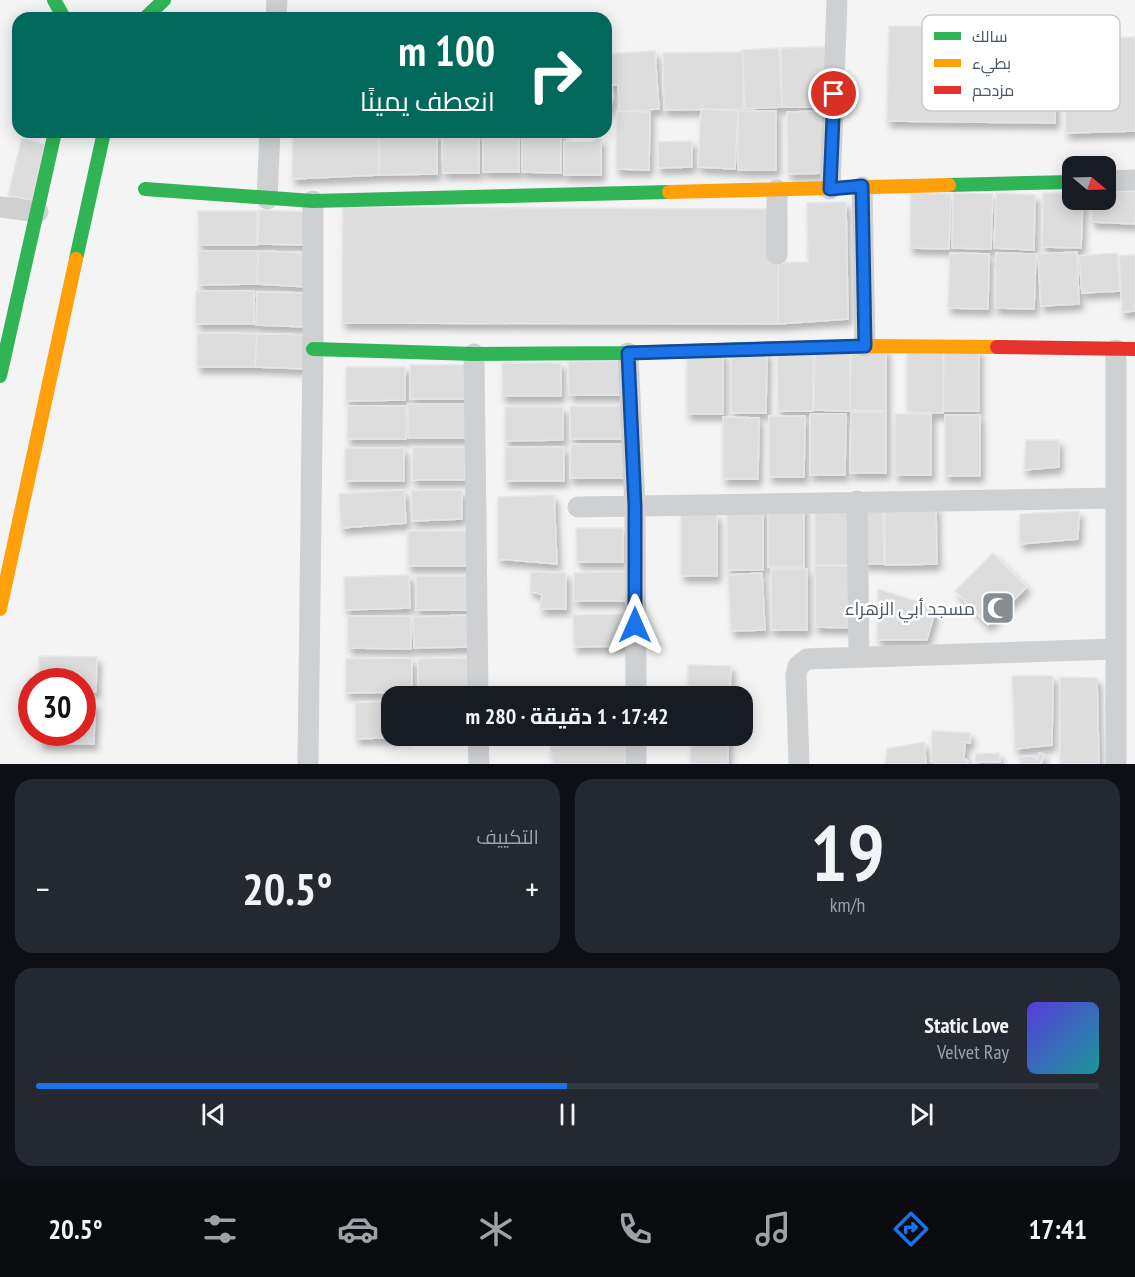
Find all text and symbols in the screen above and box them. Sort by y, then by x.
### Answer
legend [922,15,1120,111]
text: 100 m [398,23,495,78]
text: سالك [972,26,1007,46]
icon: right [516,36,594,114]
text: بطيء [972,53,1011,77]
pin [808,68,859,119]
icon: arrive [817,77,850,110]
text: مزدحم [972,80,1014,102]
text: انعطف يمينًا [360,84,495,118]
north arrow [1062,156,1116,210]
map controls [1062,156,1116,210]
mosque icon: مسجد أبي الزهراء [980,590,1016,626]
position arrow [603,593,667,657]
place label: مسجد أبي الزهراء [845,597,975,623]
speed limit sign: 30 [18,668,96,746]
text: 17:42 · 1 دقيقة · 280 m [466,702,668,730]
text: 19 [810,802,885,903]
text: التكييف [476,824,539,850]
text: 20.5° [242,859,333,917]
text: − [36,867,50,910]
text: + [525,867,539,910]
text: km/h [830,892,865,918]
text: Static Love [924,1011,1009,1039]
text: Velvet Ray [937,1039,1009,1065]
icon: previous [197,1098,230,1131]
icon: pause [551,1098,584,1131]
icon: next [905,1098,938,1131]
icon: filters [199,1208,241,1250]
icon: car [337,1208,379,1250]
icon: climate [475,1208,517,1250]
icon: phone [614,1208,656,1250]
icon: music [752,1208,794,1250]
icon: directions [890,1208,932,1250]
text: 20.5° [48,1212,102,1246]
text: 17:41 [1028,1212,1087,1246]

